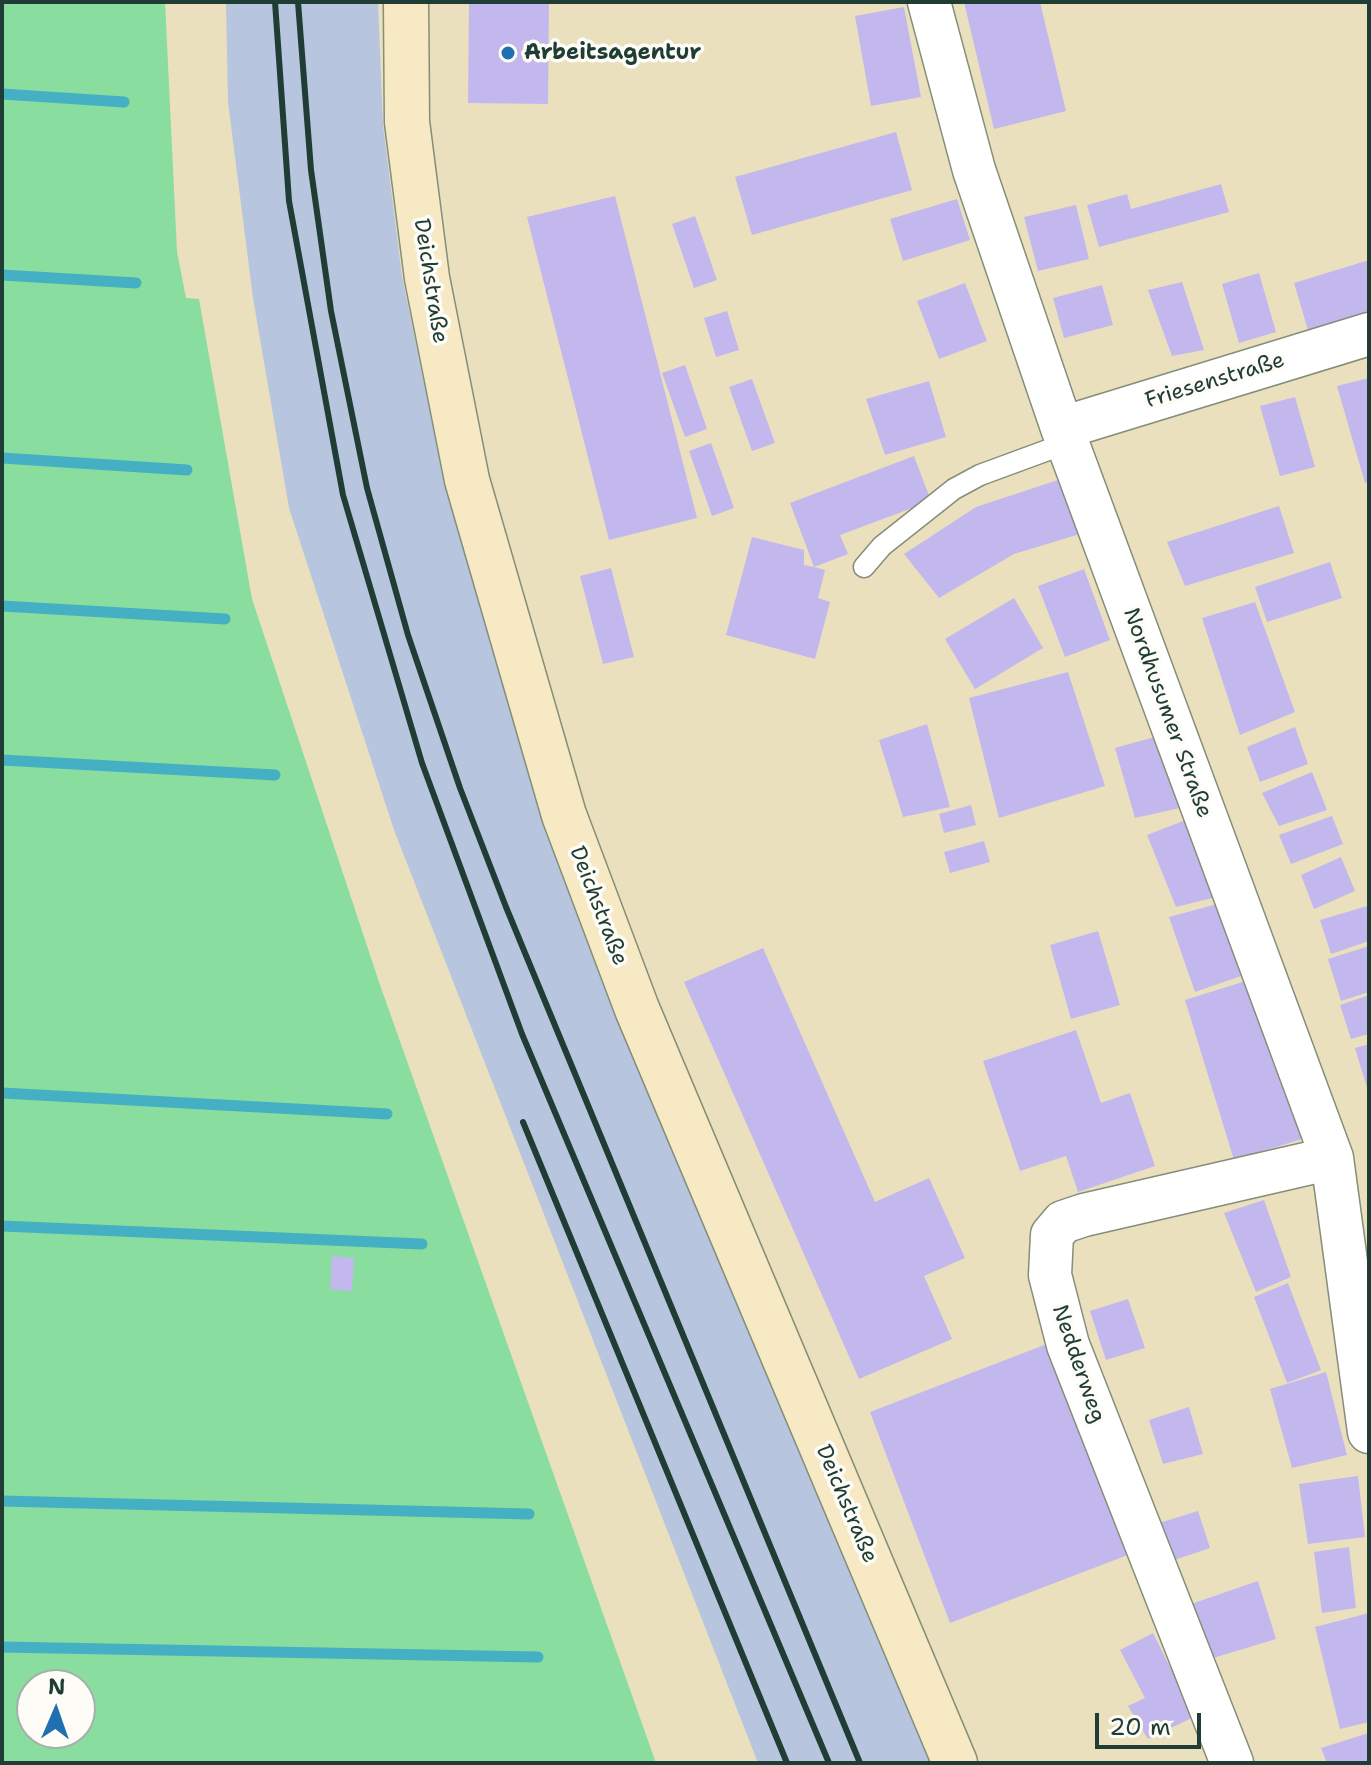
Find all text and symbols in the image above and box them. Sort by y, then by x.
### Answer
place label: Arbeitsagentur [524,40,701,66]
marker: Arbeitsagentur [499,44,517,62]
street label: Deichstraße [407,217,453,345]
street label: Friesenstraße [1142,347,1288,415]
street label: Nordhusumer Straße [1117,604,1217,822]
street label: Deichstraße [563,843,633,969]
street label: Nedderweg [1045,1302,1111,1426]
street label: Deichstraße [809,1441,883,1567]
north arrow [16,1669,96,1749]
text: N [48,1672,66,1701]
scale bar [1099,1697,1205,1747]
text: 20 m [1109,1711,1171,1743]

